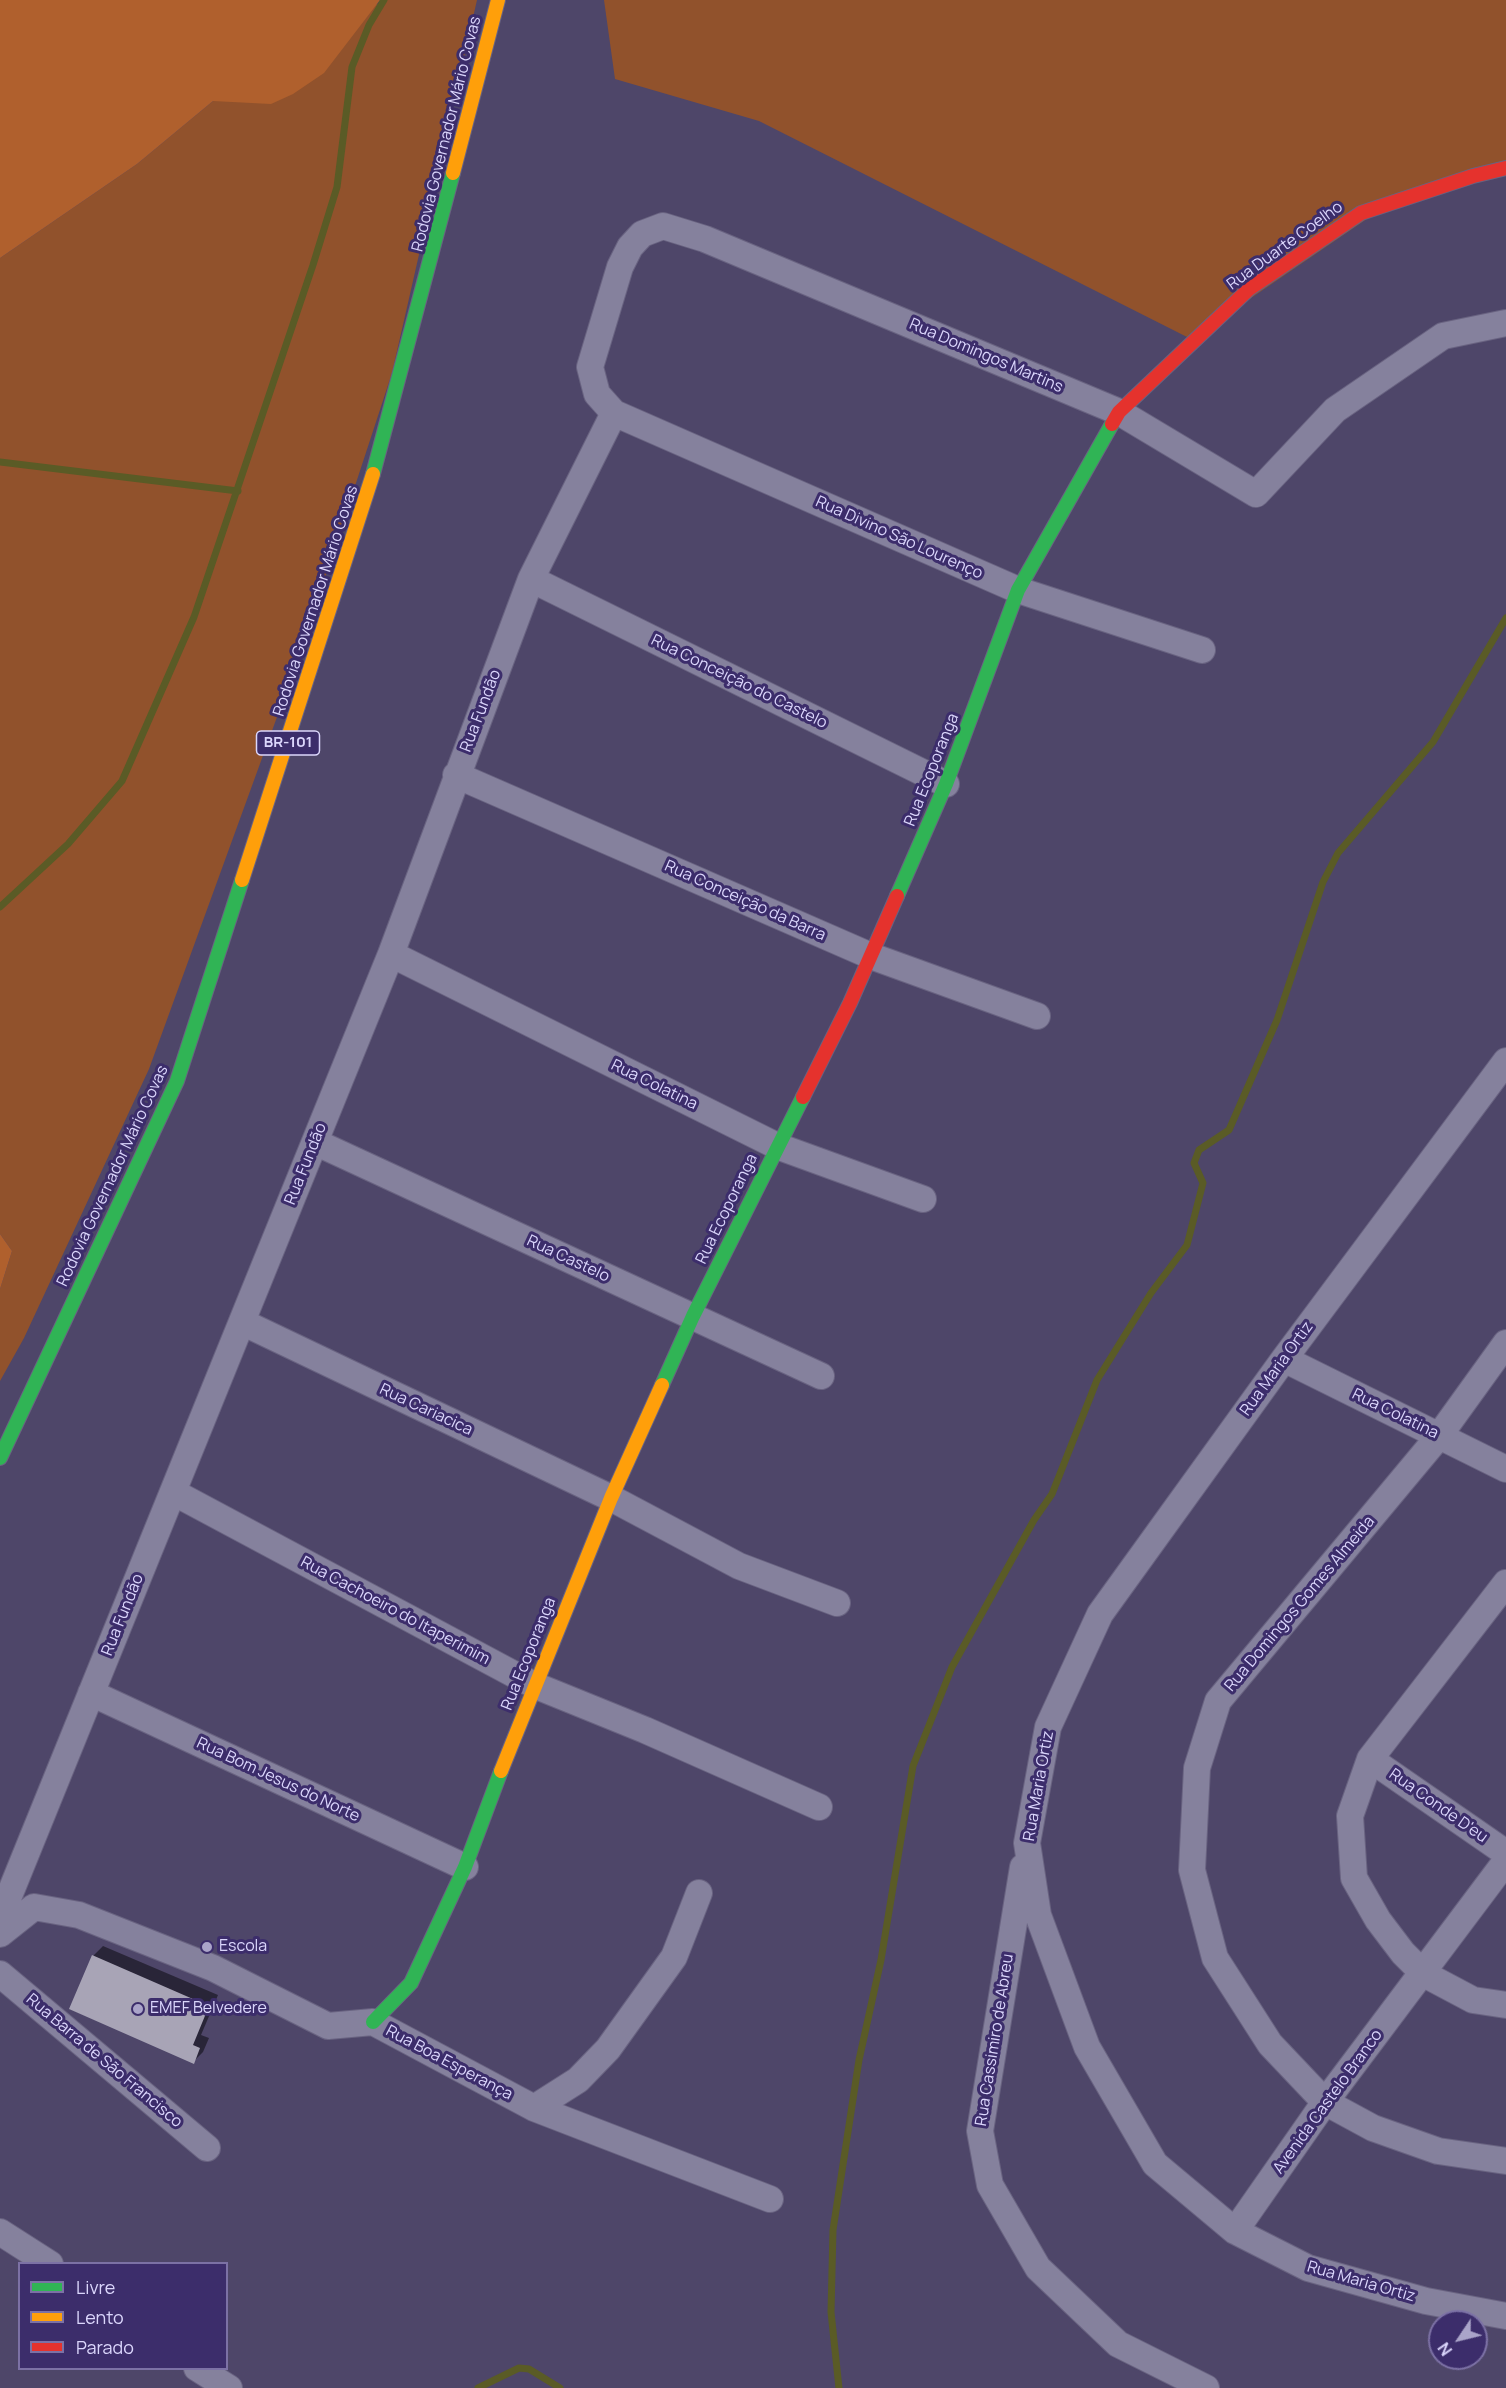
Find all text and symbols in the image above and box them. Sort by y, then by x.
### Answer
street label: Rodovia Governador Mário Covas [408,14,486,254]
street label: Rua Duarte Coelho [1223,198,1347,294]
street label: Rua Domingos Martins [906,315,1066,397]
street label: Rodovia Governador Mário Covas [270,483,362,719]
street label: Rua Divino São Lourenço [812,492,986,584]
street label: Rua Conceição do Castelo [648,631,830,733]
street label: Rua Fundão [457,667,505,755]
street label: Rua Ecoporanga [901,711,963,829]
road number: BR-101 [256,731,320,755]
street label: Rua Conceição da Barra [661,857,829,945]
street label: Rua Colatina [608,1056,700,1114]
street label: Rodovia Governador Mário Covas [53,1062,173,1290]
street label: Rua Fundão [281,1120,331,1208]
street label: Rua Ecoporanga [692,1151,762,1267]
street label: Rua Castelo [524,1231,612,1287]
street label: Rua Maria Ortiz [1236,1318,1318,1420]
street label: Rua Cariacica [376,1380,476,1440]
street label: Rua Colatina [1349,1385,1441,1443]
street label: Rua Domingos Gomes Almeida [1221,1512,1379,1696]
street label: Rua Cachoeiro do Itaperimim [297,1553,493,1669]
street label: Rua Fundão [98,1571,148,1659]
street label: Rua Ecoporanga [498,1595,560,1713]
street label: Rua Maria Ortiz [1020,1729,1058,1843]
street label: Rua Bom Jesus do Norte [193,1734,363,1826]
street label: Rua Conde D'eu [1385,1765,1491,1847]
place label: Escola [219,1937,267,1957]
marker: Escola [200,1940,214,1954]
street label: Rua Cassimiro de Abreu [972,1952,1018,2128]
street label: Rua Barra de São Francisco [22,1990,186,2132]
place label: EMEF Belvedere [150,1999,267,2019]
marker: EMEF Belvedere [131,2002,145,2016]
street label: Rua Boa Esperança [382,2021,516,2105]
street label: Avenida Castelo Branco [1269,2026,1387,2178]
street label: Rua Maria Ortiz [1305,2257,1417,2307]
legend [18,2262,228,2370]
text: Livre [76,2275,115,2299]
text: Lento [76,2305,124,2329]
north arrow [1428,2310,1488,2370]
text: Parado [76,2335,134,2359]
text: N [1433,2338,1457,2360]

